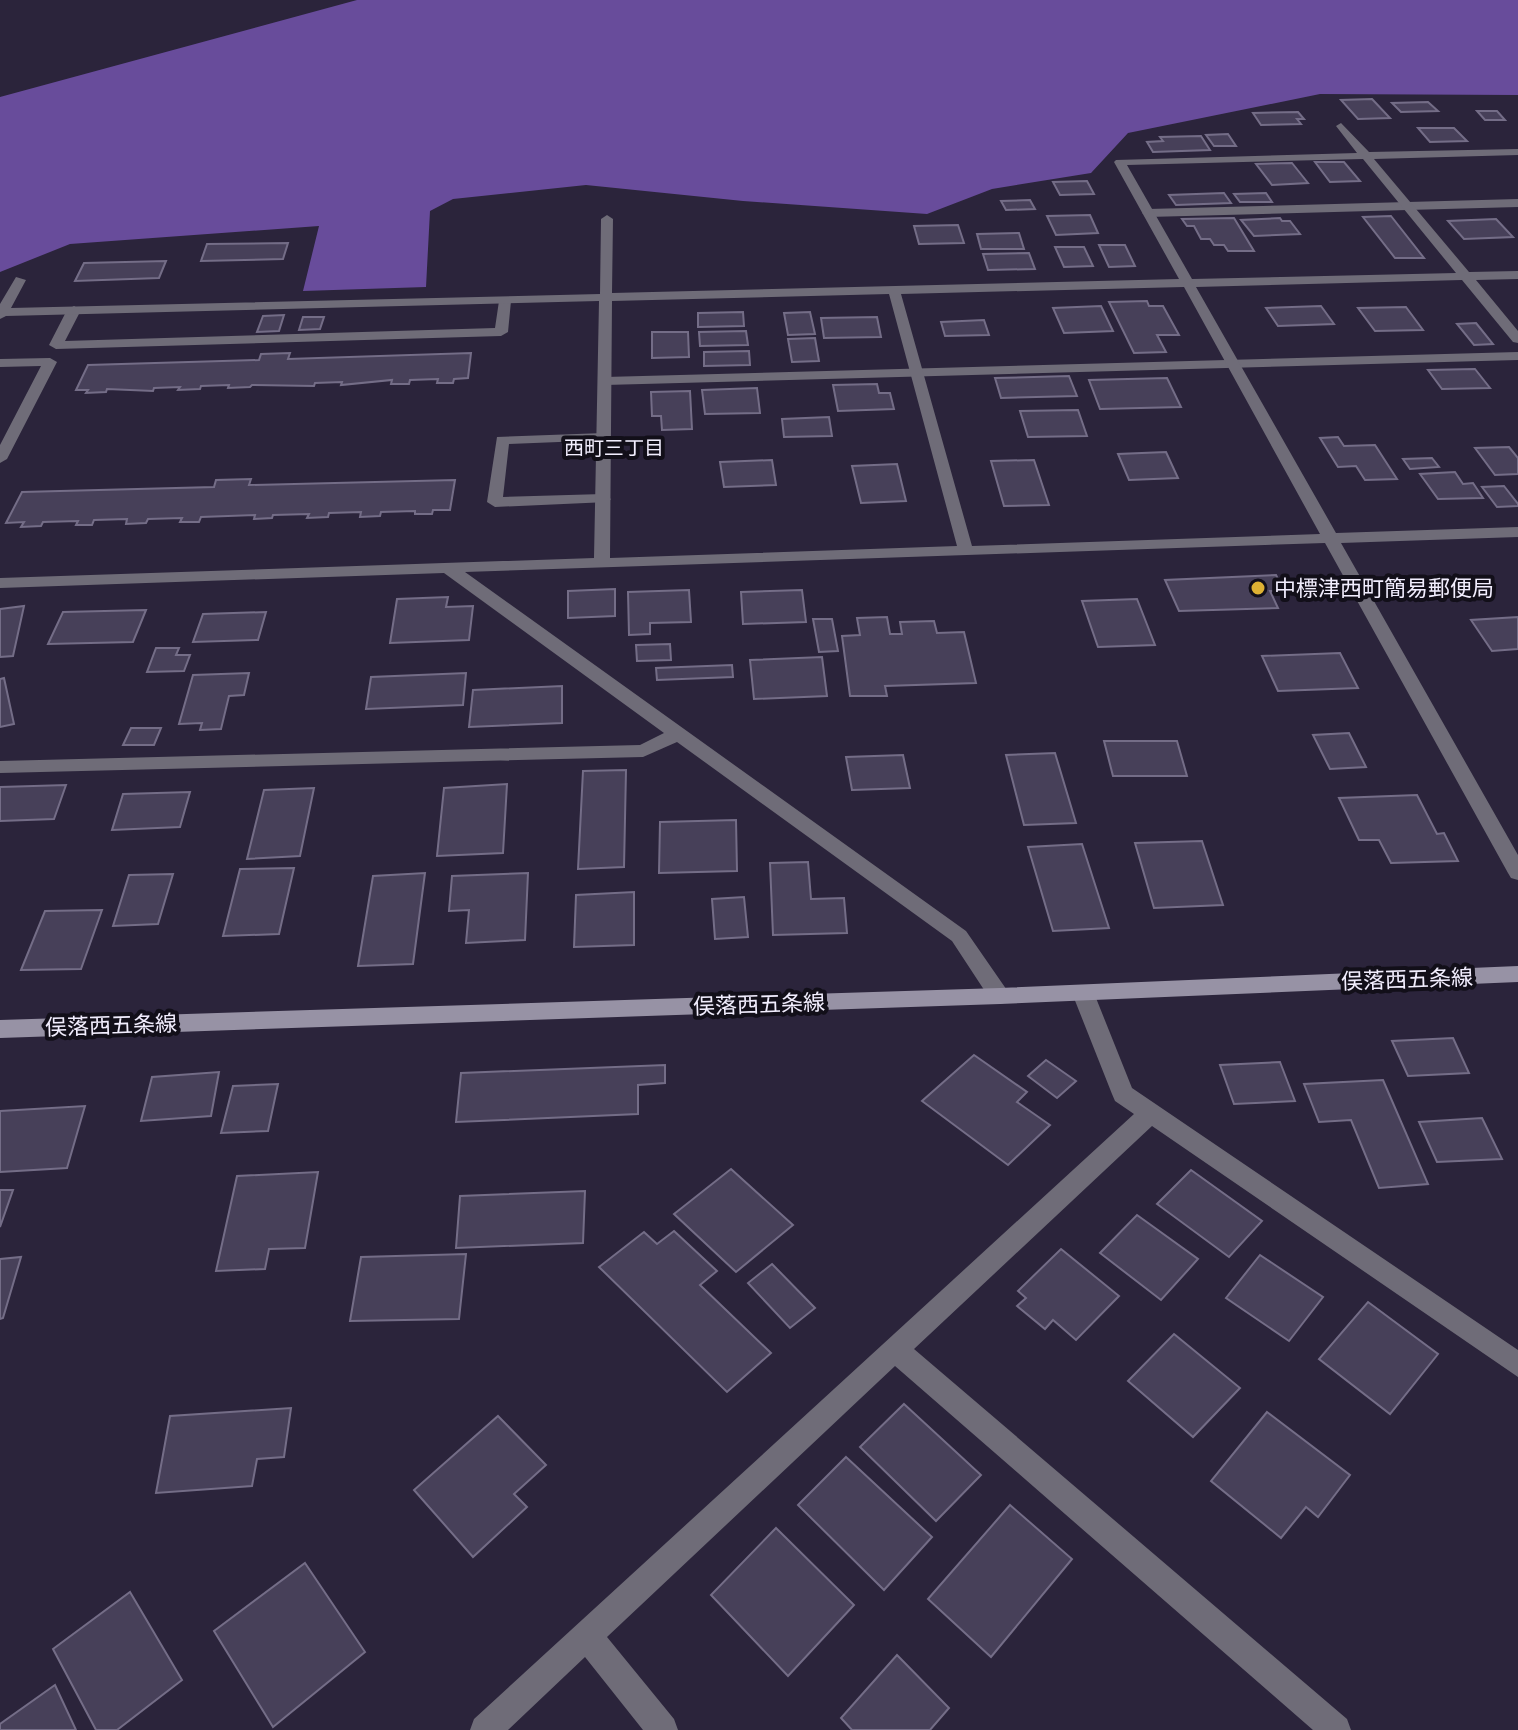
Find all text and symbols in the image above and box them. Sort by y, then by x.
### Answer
district label: 西町三丁目 [564,436,664,460]
place label: 中標津西町簡易郵便局 [1274,575,1494,601]
marker: 中標津西町簡易郵便局 [1249,579,1267,597]
street label: 俣落西五条線 [1341,964,1473,994]
street label: 俣落西五条線 [693,989,825,1019]
street label: 俣落西五条線 [45,1010,177,1040]

